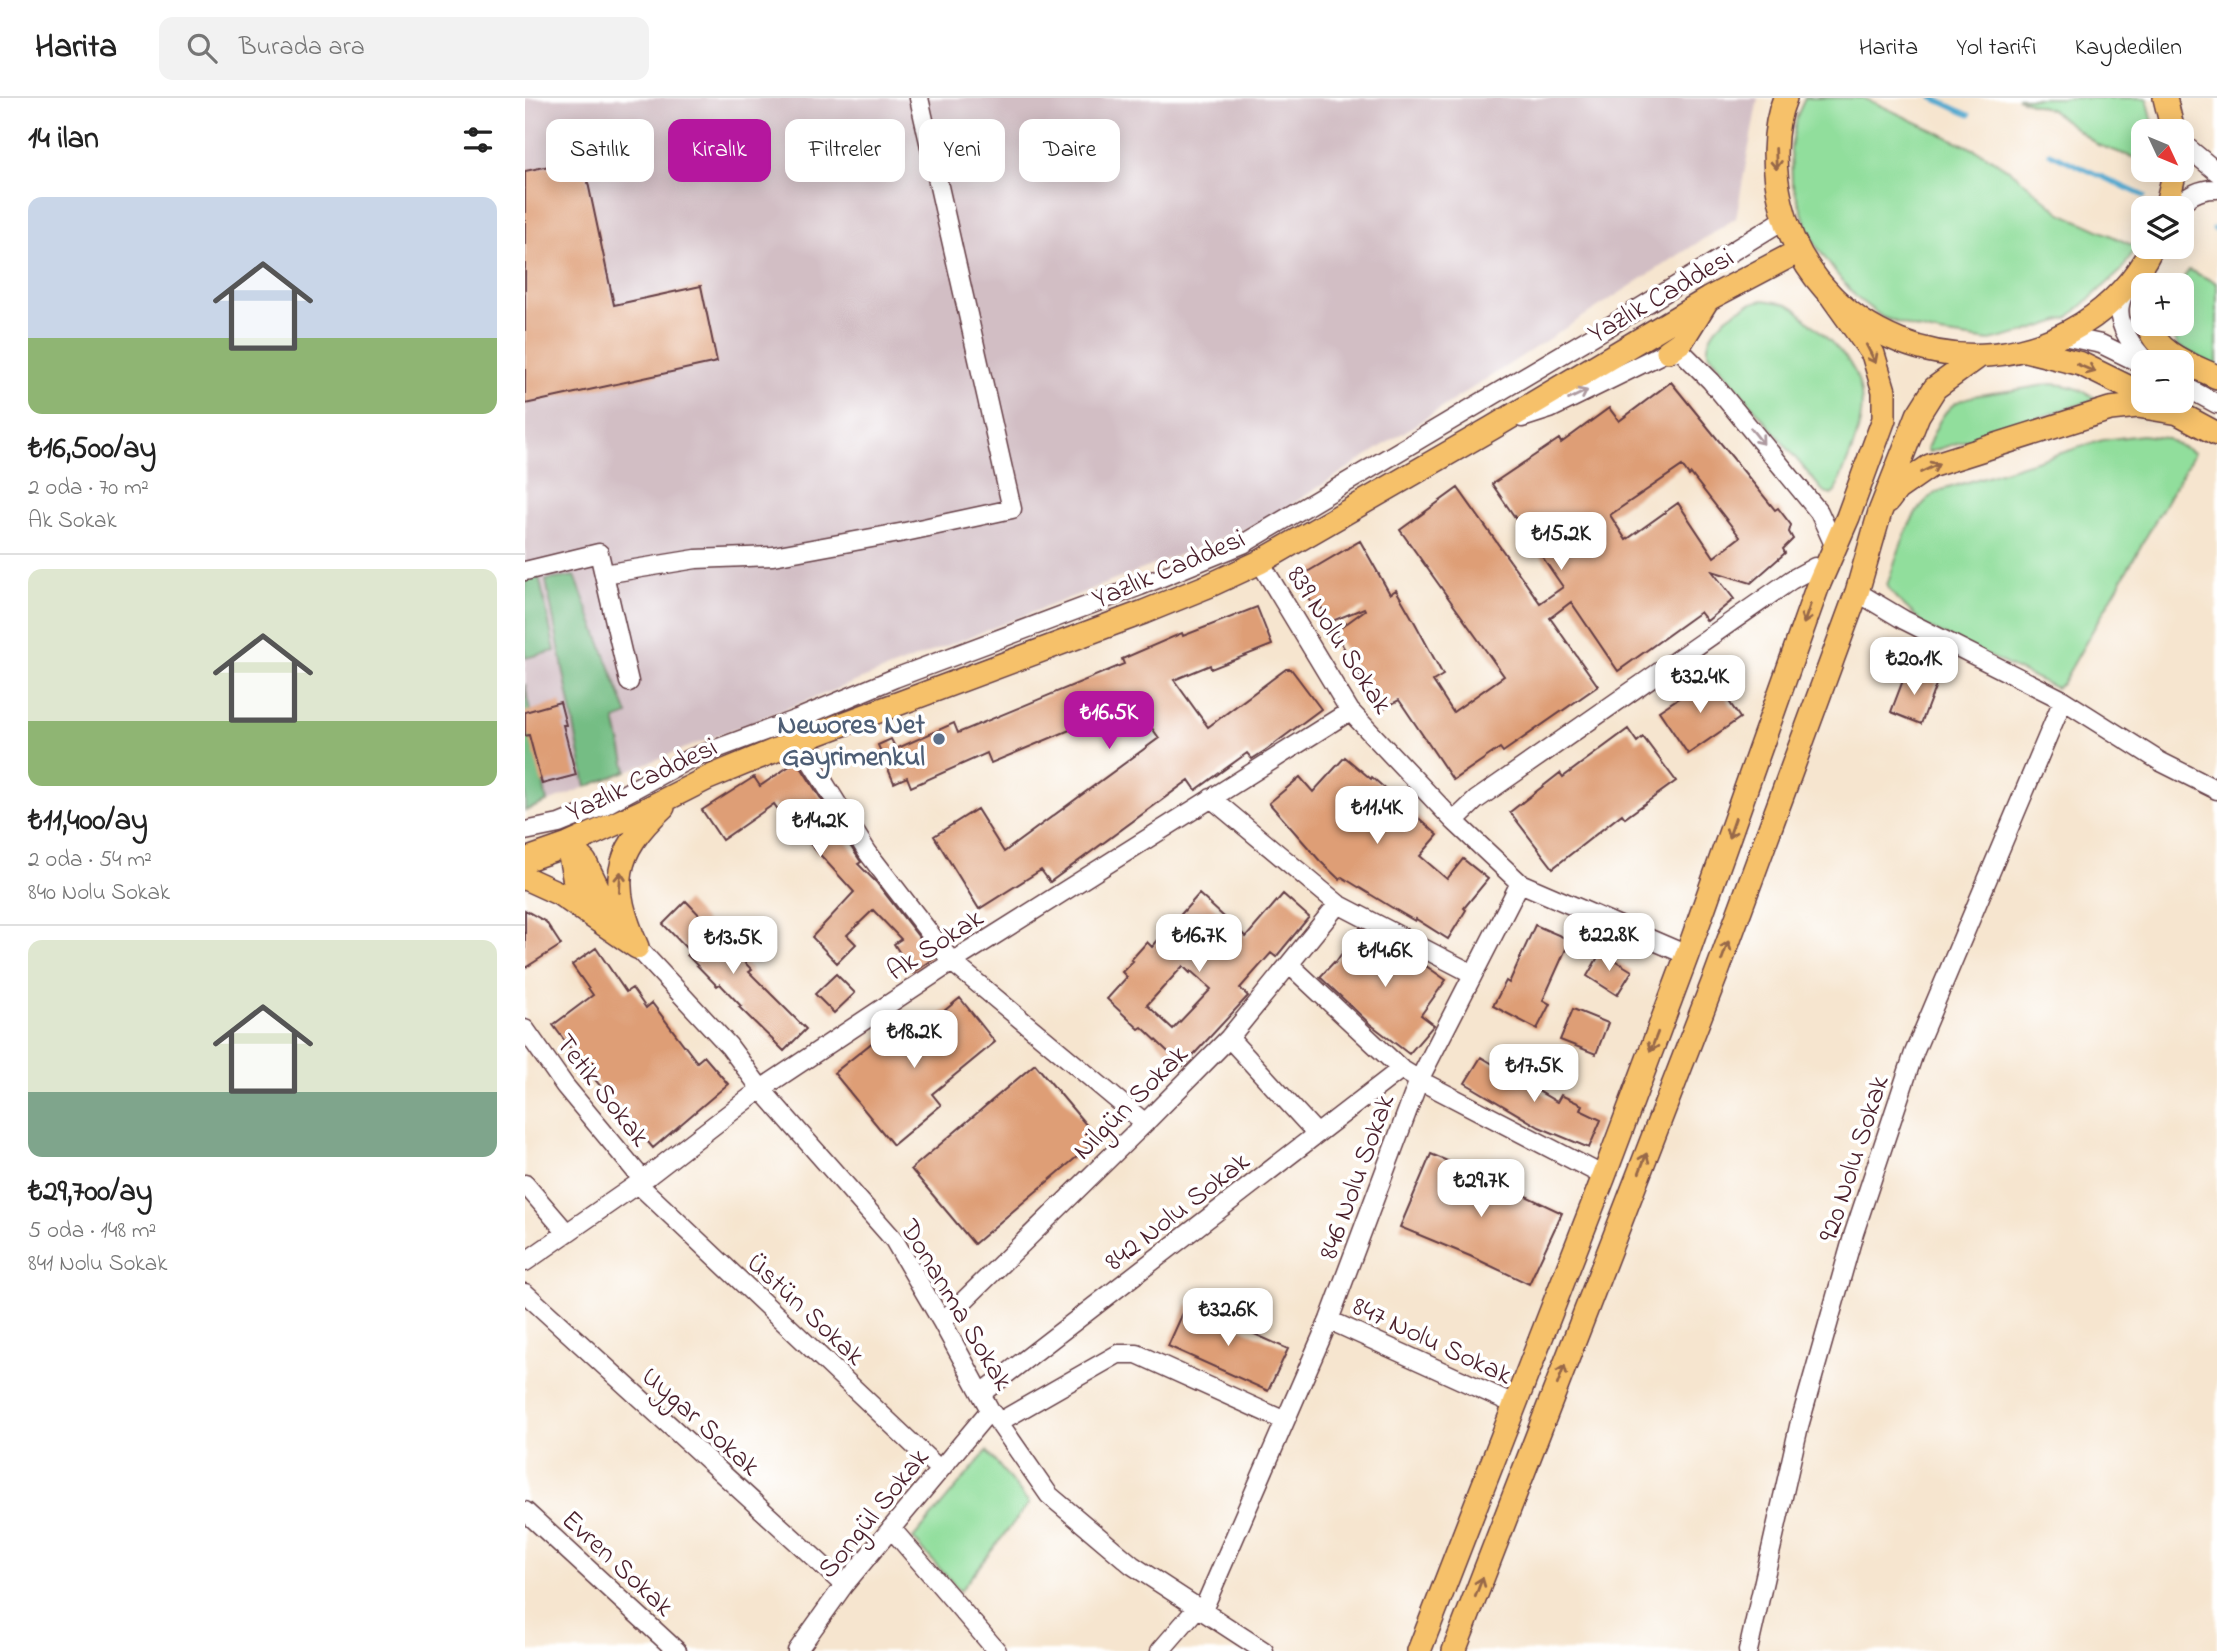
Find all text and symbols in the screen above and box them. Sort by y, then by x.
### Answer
search box [159,17,649,80]
text: Harita [35,24,117,72]
icon: search [183,29,221,67]
text: Burada ara [239,29,365,67]
text: Harita [1859,31,1918,66]
text: Yol tarifi [1956,31,2037,66]
text: Kaydedilen [2075,31,2182,66]
text: 14 ilan [28,118,99,162]
chip: Satılık [546,119,654,182]
chip: Kiralık [668,119,771,182]
chip: Filtreler [785,119,905,182]
chip: Yeni [919,119,1005,182]
chip: Daire [1019,119,1120,182]
north arrow [2131,119,2195,182]
map controls [2131,119,2194,413]
icon: filters [459,121,497,159]
one-way arrow [1769,147,1782,170]
button: layers [2131,196,2194,259]
street label: Yazlık Caddesi [1581,239,1742,355]
icon: home [200,243,326,369]
button: + [2131,273,2194,336]
one-way arrow [1864,344,1878,364]
button: − [2131,350,2194,413]
one-way arrow [2075,362,2096,375]
one-way arrow [1567,388,1588,401]
one-way arrow [1750,427,1765,445]
text: ₺16,500/ay [28,428,156,472]
one-way arrow [1919,461,1940,474]
text: 2 oda · 70 m² [28,472,149,505]
text: Ak Sokak [28,505,117,538]
pin: ₺15.2K [1504,512,1618,572]
text: ₺15.2K [1531,518,1591,551]
street label: Yazlık Caddesi [1087,520,1252,621]
street label: 839 Nolu Sokak [1275,559,1402,724]
one-way arrow [1800,602,1813,624]
icon: home [200,615,326,741]
pin: ₺20.1K [1857,638,1971,697]
text: ₺20.1K [1886,643,1942,676]
pin: ₺32.4K [1643,656,1757,715]
text: ₺32.4K [1671,661,1729,694]
pin: ₺16.5K [1052,692,1166,751]
text: ₺16.5K [1080,697,1138,730]
place label: Newores Net Gayrimenkul [778,706,926,779]
street label: Yazlık Caddesi [560,728,725,834]
marker: Newores Net Gayrimenkul [931,731,947,747]
pin: ₺11.4K [1320,786,1434,846]
text: ₺11.4K [1351,792,1403,825]
text: ₺11,400/ay [28,800,148,844]
pin: ₺14.2K [763,800,877,859]
text: ₺14.2K [792,805,848,838]
one-way arrow [1725,817,1737,839]
text: 2 oda · 54 m² [28,844,152,877]
one-way arrow [614,871,627,894]
text: 840 Nolu Sokak [28,877,170,910]
street label: Ak Sokak [880,899,993,993]
pin: ₺16.7K [1142,914,1256,974]
pin: ₺22.8K [1552,914,1666,973]
pin: ₺13.5K [676,916,790,976]
text: ₺22.8K [1580,919,1638,952]
text: ₺16.7K [1172,920,1226,953]
text: ₺13.5K [704,922,762,955]
pin: ₺14.6K [1328,930,1442,989]
text: ₺14.6K [1358,935,1412,968]
one-way arrow [1719,940,1732,962]
icon: home [200,986,326,1112]
pin: ₺18.2K [857,1010,971,1070]
text: ₺18.2K [887,1016,941,1049]
street label: Tetik Sokak [544,1026,659,1157]
one-way arrow [1647,1030,1659,1052]
street label: Nilgün Sokak [1064,1036,1199,1171]
pin: ₺17.5K [1477,1044,1591,1104]
text: ₺17.5K [1505,1050,1563,1083]
street label: 920 Nolu Sokak [1809,1070,1902,1248]
street label: 846 Nolu Sokak [1309,1088,1407,1265]
street label: 842 Nolu Sokak [1097,1142,1260,1283]
one-way arrow [1638,1153,1650,1174]
pin: ₺29.7K [1424,1160,1538,1219]
text: ₺29.7K [1453,1165,1509,1198]
text: ₺29,700/ay [28,1171,153,1215]
street label: Donanma Sokak [887,1212,1023,1400]
text: 5 oda · 148 m² [28,1215,156,1248]
street label: Üstün Sokak [736,1245,874,1377]
text: 841 Nolu Sokak [28,1248,167,1281]
street label: 847 Nolu Sokak [1345,1287,1519,1397]
pin: ₺32.6K [1171,1288,1285,1348]
text: ₺32.6K [1199,1294,1257,1327]
street label: Uygar Sokak [631,1358,769,1488]
one-way arrow [1556,1365,1568,1387]
street label: Songül Sokak [809,1439,941,1588]
street label: Evren Sokak [551,1501,683,1628]
one-way arrow [1474,1577,1486,1599]

